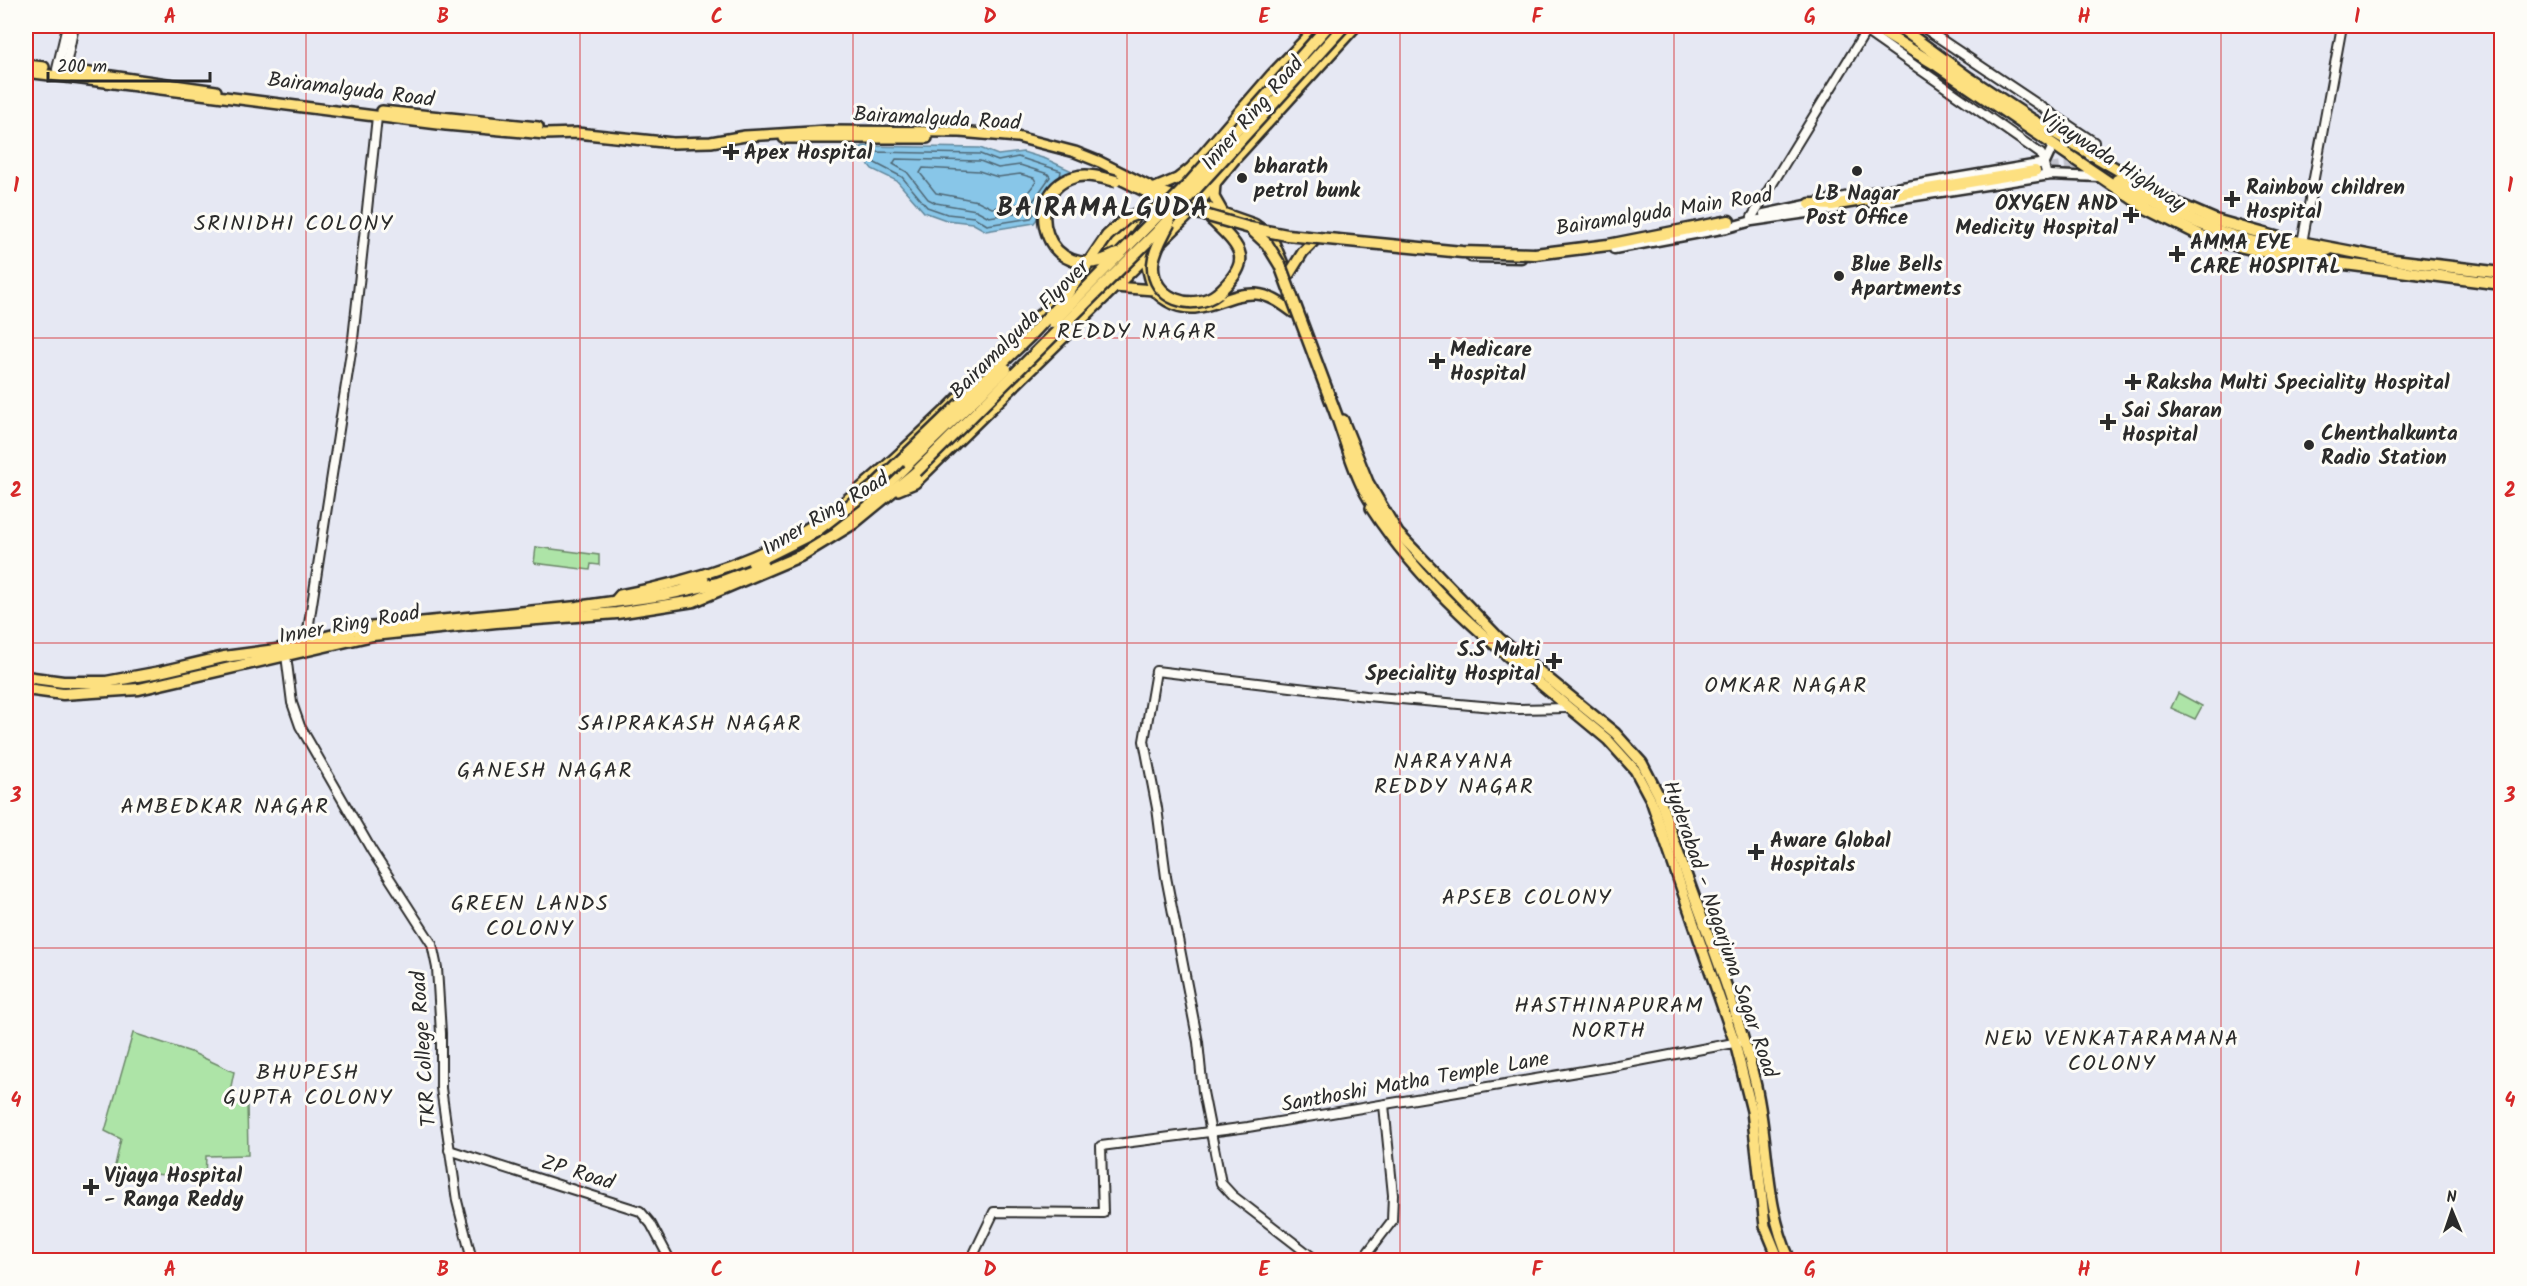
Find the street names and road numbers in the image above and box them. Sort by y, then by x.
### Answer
street label: Inner Ring Road [1194,49,1313,179]
street label: Bairamalguda Road [266,64,437,117]
street label: Bairamalguda Road [852,99,1022,140]
street label: Vijaywada Highway [2033,102,2192,221]
street label: Bairamalguda Main Road [1554,179,1775,246]
street label: Bairamalguda Flyover [943,252,1098,408]
street label: Inner Ring Road [756,463,896,565]
street label: Inner Ring Road [276,597,423,654]
street label: Hyderabad - Nagarjuna Sagar Road [1653,776,1786,1083]
street label: TKR College Road [403,969,446,1128]
street label: Santhoshi Matha Temple Lane [1279,1043,1552,1122]
street label: ZP Road [537,1147,619,1200]

